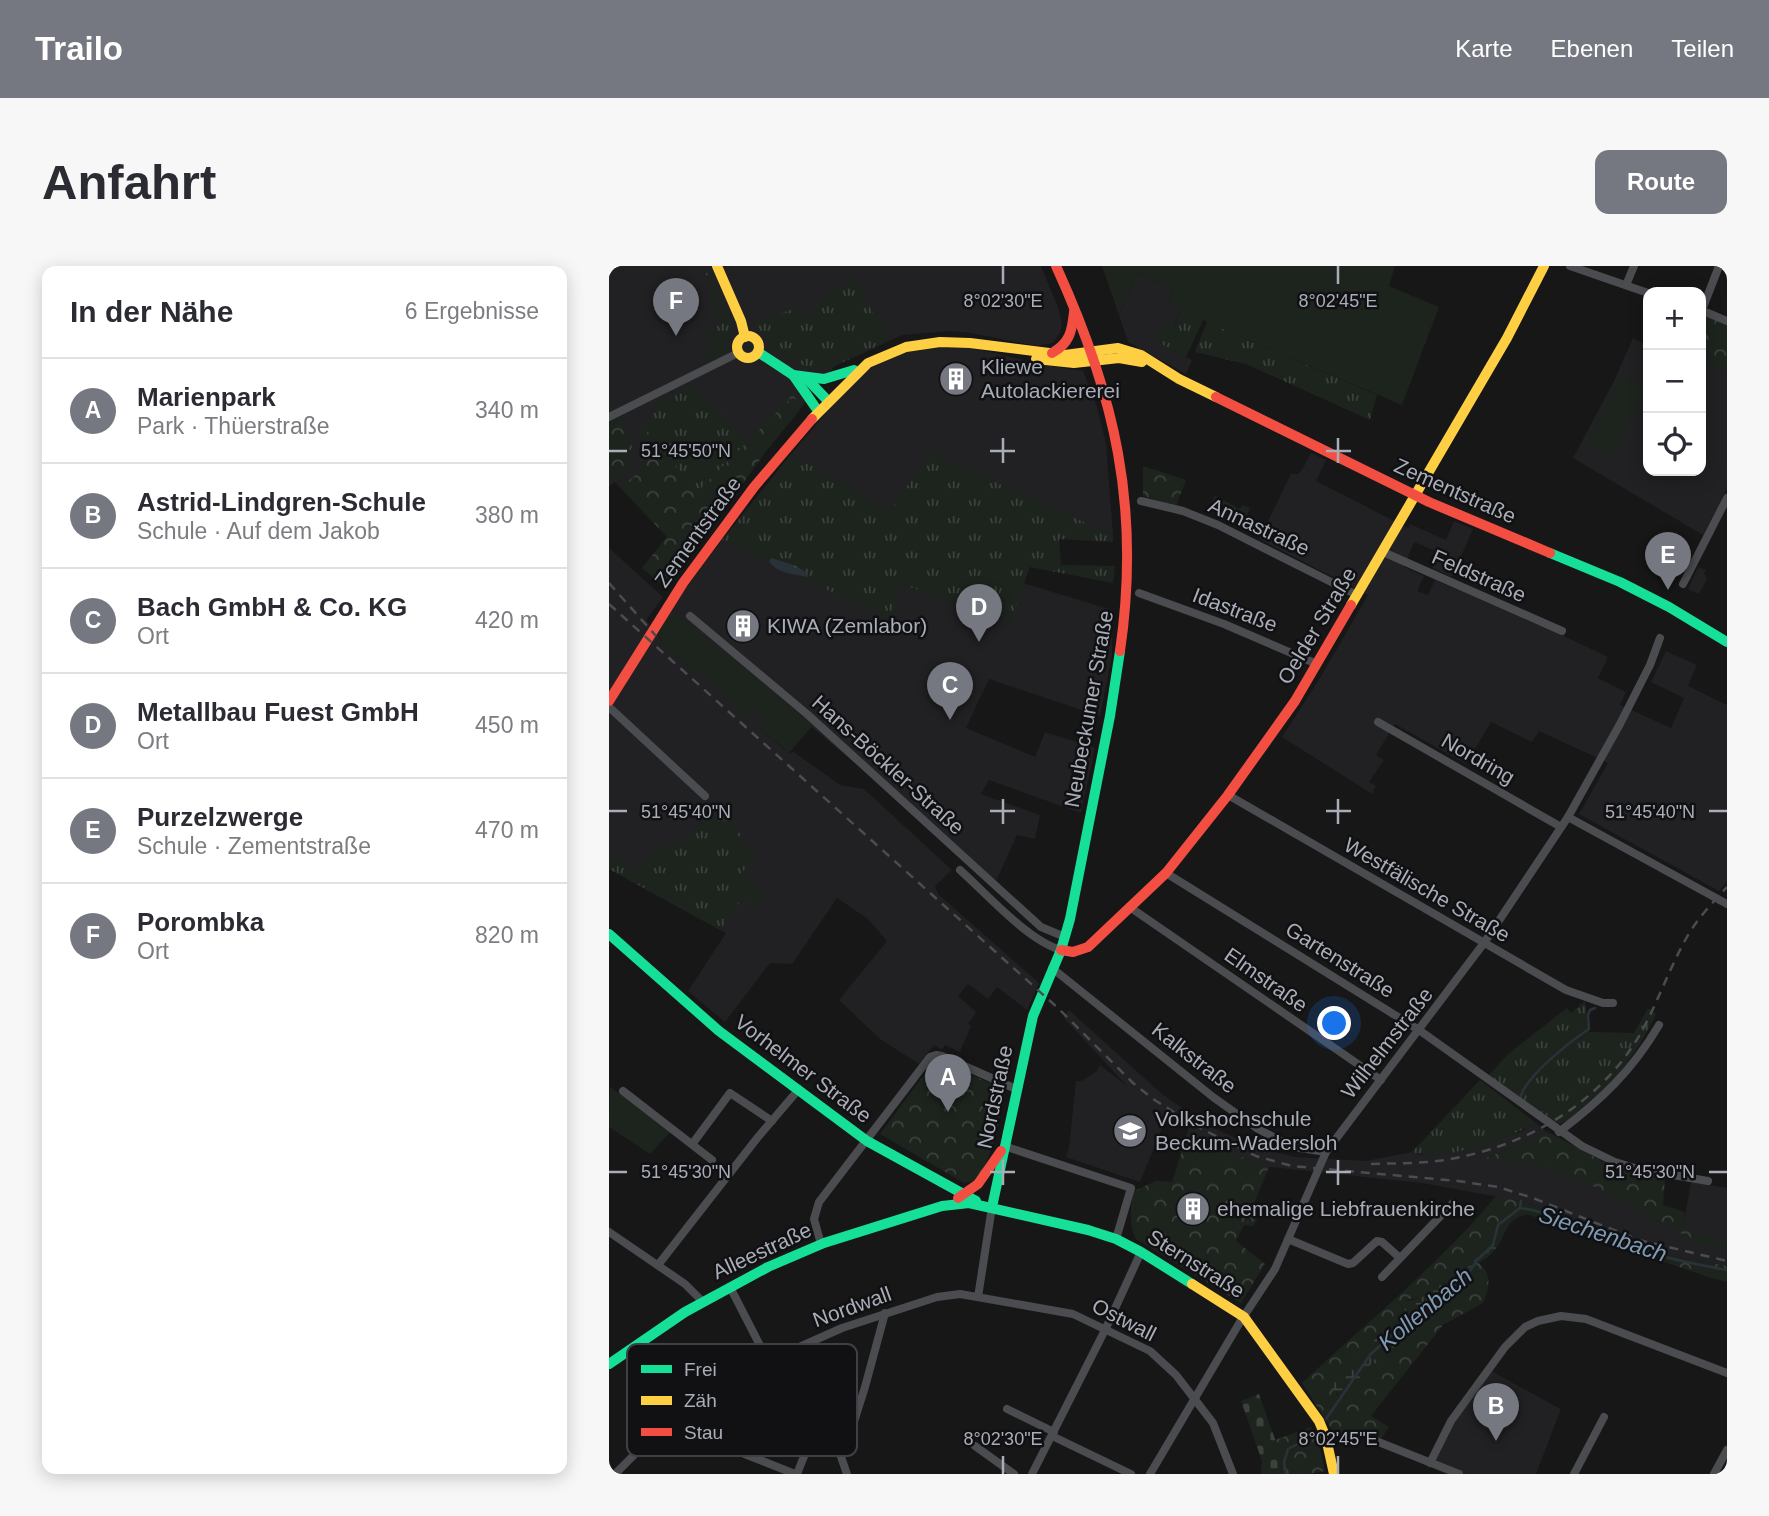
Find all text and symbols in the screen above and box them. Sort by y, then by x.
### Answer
text: Trailo [35,30,123,67]
text: Karte [1455,35,1513,62]
text: Ebenen [1551,35,1633,62]
text: Teilen [1671,35,1734,62]
button: Route [1595,150,1727,214]
text: Anfahrt [42,155,216,209]
pin: F [653,278,699,336]
map controls [1643,287,1706,476]
button: + [1643,287,1706,350]
text: 8°02'30"E [963,291,1043,311]
text: 8°02'45"E [1298,291,1378,311]
text: In der Nähe [70,295,233,328]
text: 6 Ergebnisse [405,298,539,324]
button: − [1643,350,1706,413]
place label: Kliewe Autolackiererei [981,355,1120,402]
building icon: Kliewe Autolackiererei [937,360,975,398]
text: Marienpark [137,382,276,412]
text: A [85,397,101,423]
text: 340 m [475,397,539,423]
text: Park · Thüerstraße [137,413,330,439]
button: locate [1643,413,1706,476]
text: 51°45'50"N [641,441,731,461]
street label: Zementstraße [1391,453,1520,528]
street label: Zementstraße [650,472,745,591]
text: Astrid-Lindgren-Schule [137,487,426,517]
street label: Annastraße [1205,493,1313,560]
text: B [85,502,101,528]
text: 380 m [475,502,539,528]
text: Schule · Auf dem Jakob [137,518,380,544]
pin: E [1645,532,1691,590]
street label: Feldstraße [1429,545,1530,606]
street label: Oelder Straße [1273,563,1360,688]
street label: Idastraße [1190,583,1281,636]
pin: D [956,584,1002,642]
text: Bach GmbH & Co. KG [137,592,407,622]
text: C [85,607,101,633]
text: 420 m [475,607,539,633]
building icon: KIWA (Zemlabor) [724,607,762,645]
street label: Neubeckumer Straße [1060,609,1117,809]
place label: KIWA (Zemlabor) [767,614,927,637]
text: Ort [137,623,169,649]
pin: C [927,662,973,720]
street label: Hans-Böckler-Straße [808,690,969,839]
text: Metallbau Fuest GmbH [137,697,419,727]
text: D [85,712,101,738]
text: 450 m [475,712,539,738]
text: Ort [137,728,169,754]
street label: Nordring [1438,728,1519,789]
text: Purzelzwerge [137,802,303,832]
text: 51°45'40"N [641,802,731,822]
text: 51°45'40"N [1605,802,1695,822]
text: E [85,817,101,843]
text: 470 m [475,817,539,843]
text: Schule · Zementstraße [137,833,371,859]
street label: Westfälische Straße [1340,833,1514,946]
text: Porombka [137,907,264,937]
street label: Gartenstraße [1282,917,1399,1002]
text: F [86,922,100,948]
text: 820 m [475,922,539,948]
text: Ort [137,938,169,964]
street label: Elmstraße [1220,943,1312,1016]
street label: Wilhelmstraße [1336,983,1437,1103]
your location [1317,1006,1351,1040]
street label: Vorhelmer Straße [731,1010,876,1127]
street label: Kalkstraße [1148,1018,1241,1098]
street label: Nordstraße [972,1043,1017,1151]
pin: A [925,1054,971,1112]
place label: Volkshochschule Beckum-Wadersloh [1155,1107,1337,1154]
school or university icon: Volkshochschule Beckum-Wadersloh [1111,1112,1149,1150]
text: 51°45'30"N [641,1162,731,1182]
text: 51°45'30"N [1605,1162,1695,1182]
building icon: ehemalige Liebfrauenkirche [1174,1190,1212,1228]
place label: ehemalige Liebfrauenkirche [1217,1197,1475,1220]
water label: Siechenbach [1536,1201,1670,1267]
street label: Alleestraße [709,1218,815,1283]
street label: Sternstraße [1144,1225,1249,1302]
water label: Kollenbach [1373,1262,1477,1356]
street label: Nordwall [810,1282,894,1331]
street label: Ostwall [1088,1294,1160,1345]
legend [627,1344,857,1456]
text: Frei [684,1359,717,1380]
pin: B [1473,1383,1519,1441]
text: Zäh [684,1390,717,1411]
text: Stau [684,1422,723,1443]
text: 8°02'30"E [963,1429,1043,1449]
text: 8°02'45"E [1298,1429,1378,1449]

